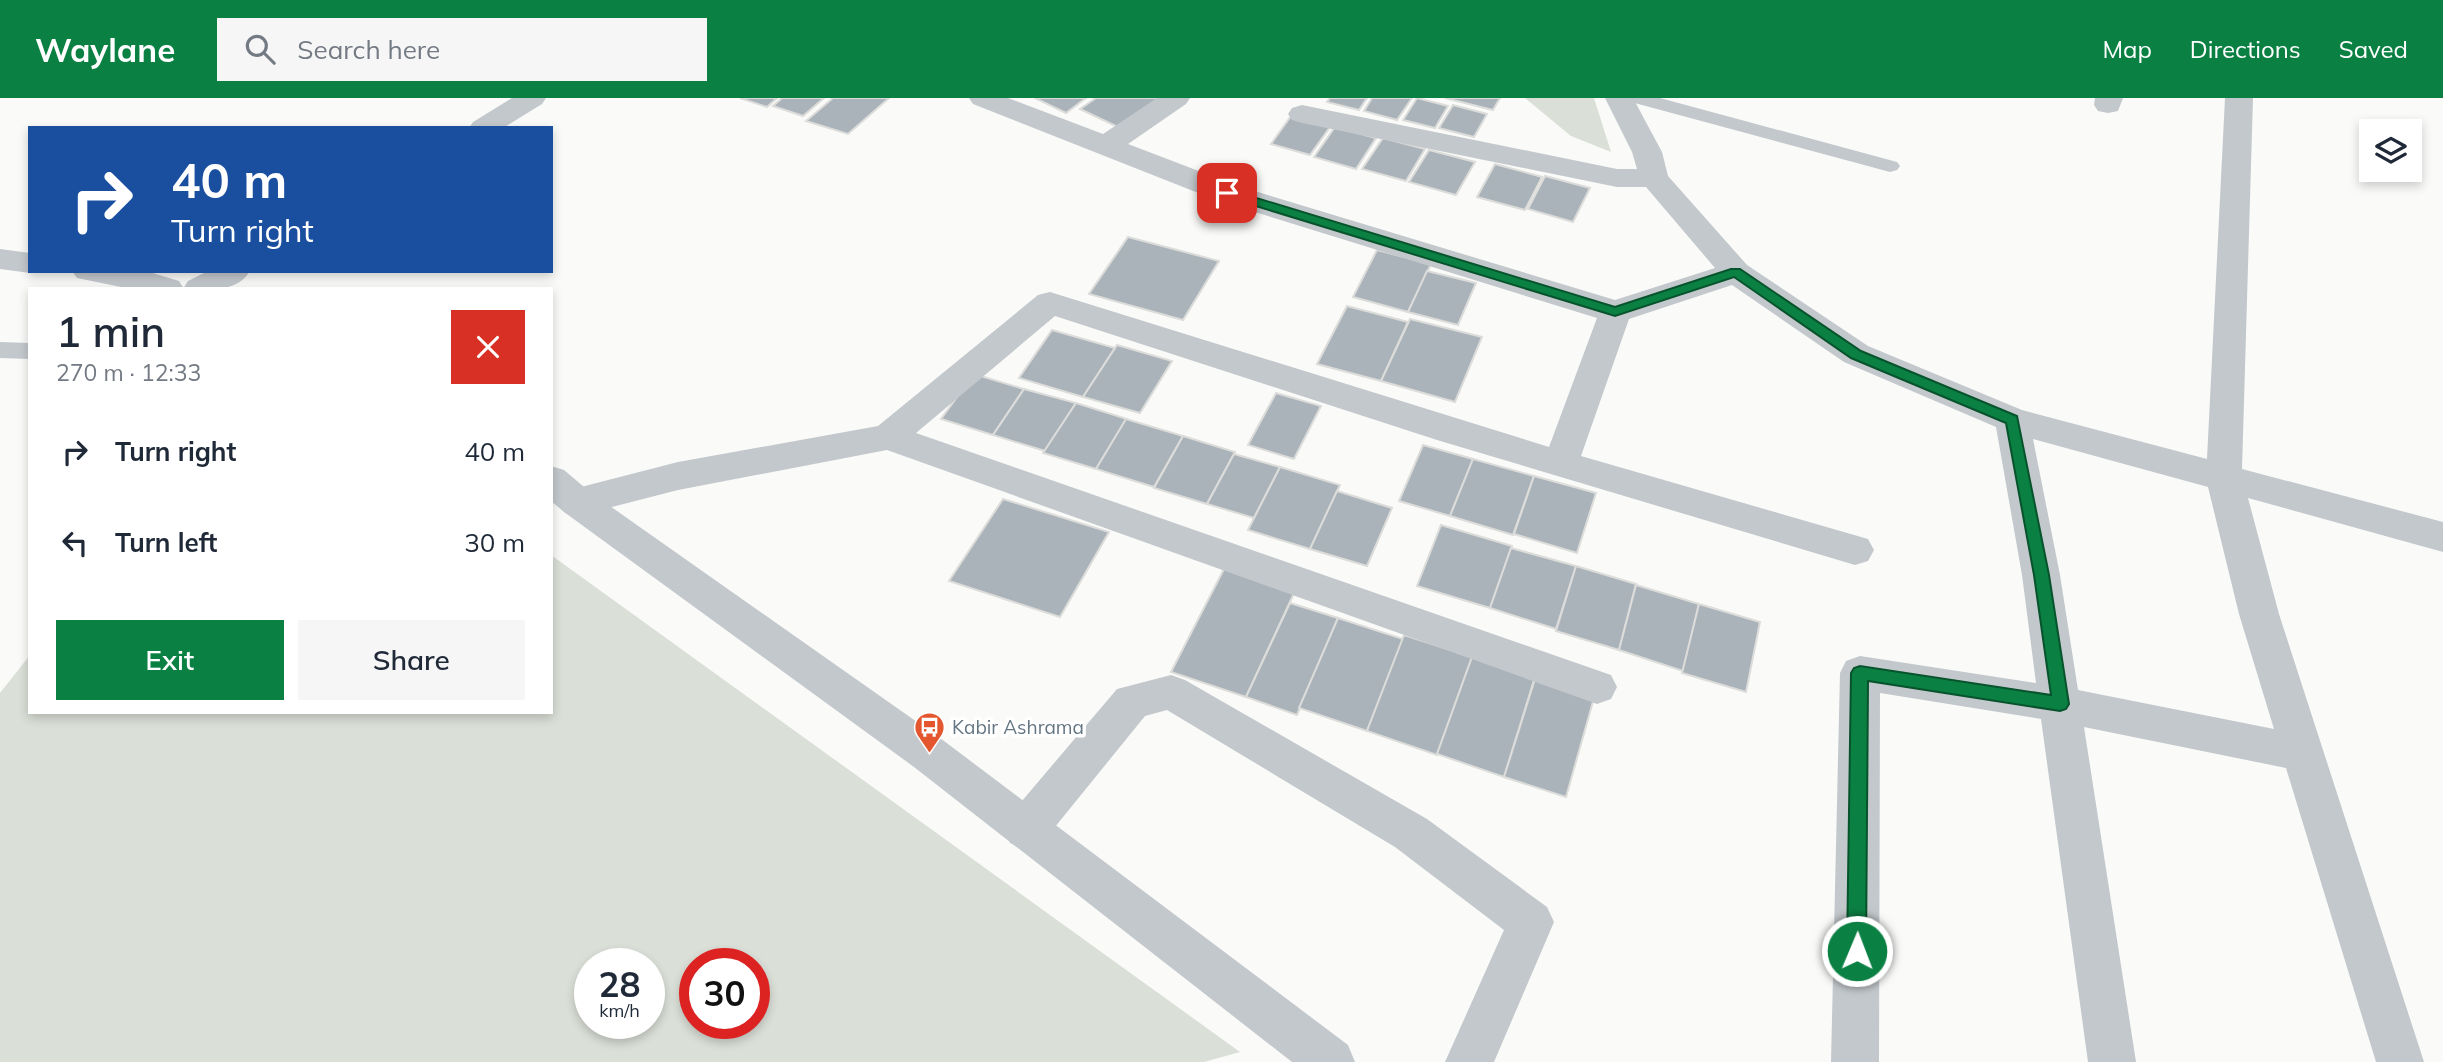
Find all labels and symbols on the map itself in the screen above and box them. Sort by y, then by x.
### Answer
pin [1197,163,1257,223]
bus stop icon: Kabir Ashrama [912,710,946,754]
place label: Kabir Ashrama [952,715,1084,739]
position arrow [1820,914,1894,988]
speed limit sign: 30 [679,948,770,1039]

